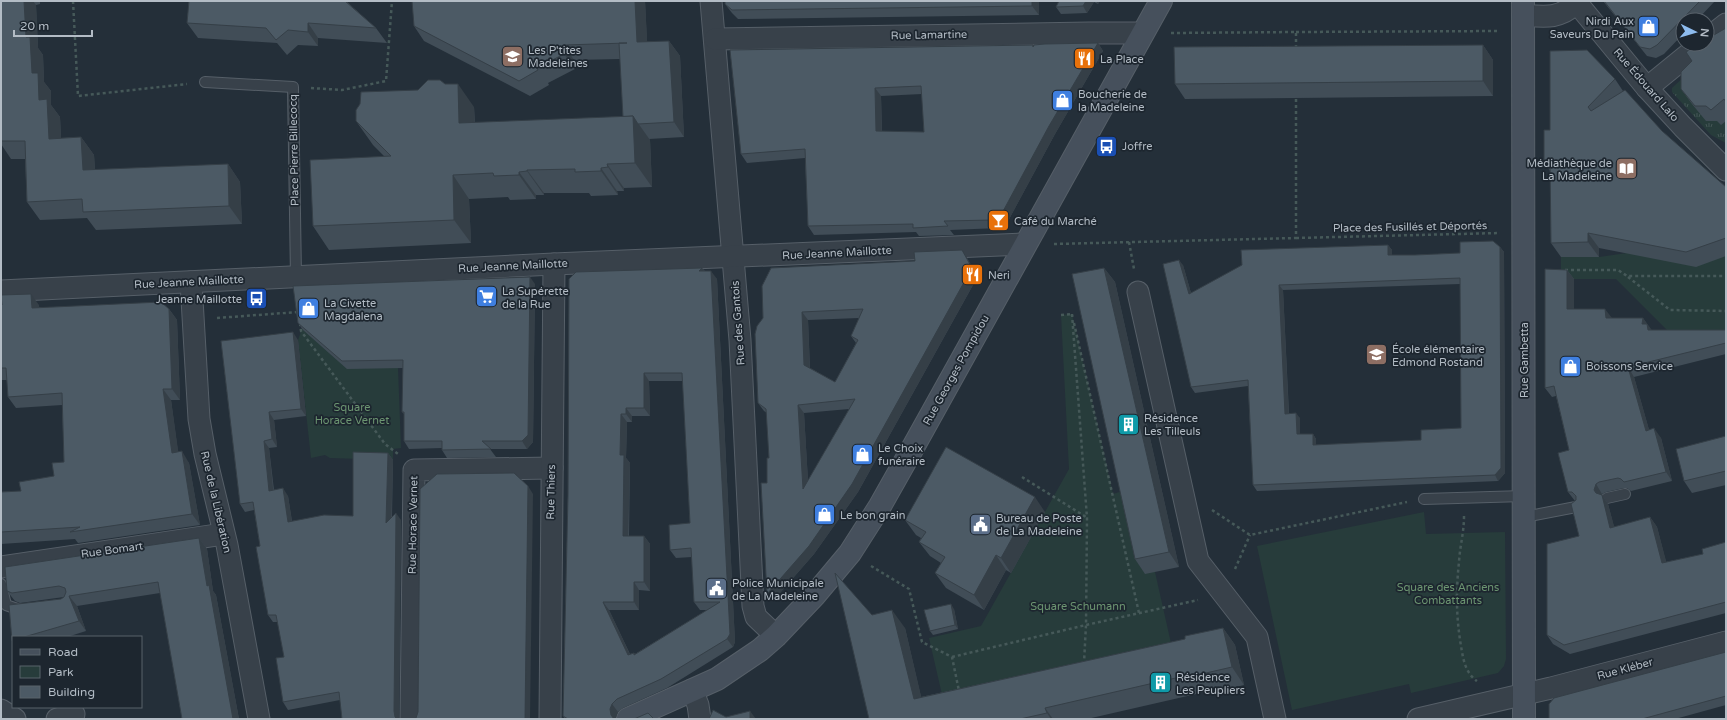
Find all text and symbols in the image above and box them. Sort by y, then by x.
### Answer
scale bar [14,12,92,38]
north arrow [1675,12,1715,52]
shop icon: Nirdi Aux Saveurs Du Pain [1636,14,1662,40]
place label: Nirdi Aux Saveurs Du Pain [1550,15,1634,41]
text: 20 m [20,19,49,33]
street label: Rue Lamartine [891,28,967,42]
text: N [1698,28,1711,38]
school or university icon: Les P'tites Madeleines [500,43,526,69]
place label: Les P'tites Madeleines [528,44,588,70]
street label: Rue Édouard Lalo [1611,45,1682,125]
restaurant icon: La Place [1071,46,1097,72]
place label: La Place [1100,53,1144,66]
shop icon: Boucherie de la Madeleine [1049,87,1075,113]
place label: Boucherie de la Madeleine [1078,88,1147,114]
street label: Place Pierre Billecocq [287,94,301,206]
bus stop icon: Joffre [1094,133,1120,159]
place label: Joffre [1122,140,1153,153]
library icon: Médiathèque de La Madeleine [1614,156,1640,182]
place label: Médiathèque de La Madeleine [1527,157,1612,183]
bar icon: Café du Marché [985,208,1011,234]
place label: Café du Marché [1014,215,1097,228]
street label: Place des Fusillés et Déportés [1333,219,1487,235]
street label: Rue Jeanne Maillotte [782,244,892,262]
street label: Rue Jeanne Maillotte [458,257,568,275]
restaurant icon: Neri [959,262,985,288]
place label: Neri [988,269,1010,282]
street label: Rue Jeanne Maillotte [134,273,244,291]
street label: Rue des Gantois [729,280,747,366]
supermarket icon: La Supérette de la Rue [473,284,499,310]
place label: La Supérette de la Rue [502,285,569,311]
bus stop icon: Jeanne Maillotte [244,286,270,312]
place label: Jeanne Maillotte [156,293,242,306]
shop icon: La Civette Magdalena [295,296,321,322]
place label: La Civette Magdalena [324,297,383,323]
street label: Rue Georges Pompidou [920,313,992,427]
street label: Rue Gambetta [1518,322,1531,398]
school or university icon: École élémentaire Edmond Rostand [1364,342,1390,368]
place label: École élémentaire Edmond Rostand [1392,342,1485,369]
shop icon: Boissons Service [1557,353,1583,379]
place label: Boissons Service [1586,360,1673,373]
park label: Square Horace Vernet [315,401,389,427]
building icon: Résidence Les Tilleuls [1116,411,1142,437]
place label: Résidence Les Tilleuls [1144,412,1200,438]
shop icon: Le Choix funéraire [850,441,876,467]
place label: Le Choix funéraire [878,442,925,468]
street label: Rue de la Libération [198,450,234,554]
street label: Rue Thiers [544,464,558,520]
street label: Rue Horace Vernet [406,476,420,574]
shop icon: Le bon grain [812,502,838,528]
place label: Le bon grain [840,509,905,522]
public building icon: Bureau de Poste de La Madeleine [967,511,993,537]
place label: Bureau de Poste de La Madeleine [996,512,1082,538]
street label: Rue Bomart [80,539,144,561]
public building icon: Police Municipale de La Madeleine [703,576,729,602]
place label: Police Municipale de La Madeleine [732,577,824,603]
park label: Square des Anciens Combattants [1397,581,1499,607]
park label: Square Schumann [1030,600,1126,613]
legend [12,636,142,708]
text: Road [48,645,78,659]
street label: Rue Kléber [1596,655,1655,683]
text: Park [48,665,74,679]
building icon: Résidence Les Peupliers [1147,670,1173,696]
place label: Résidence Les Peupliers [1176,671,1245,697]
text: Building [48,685,95,699]

